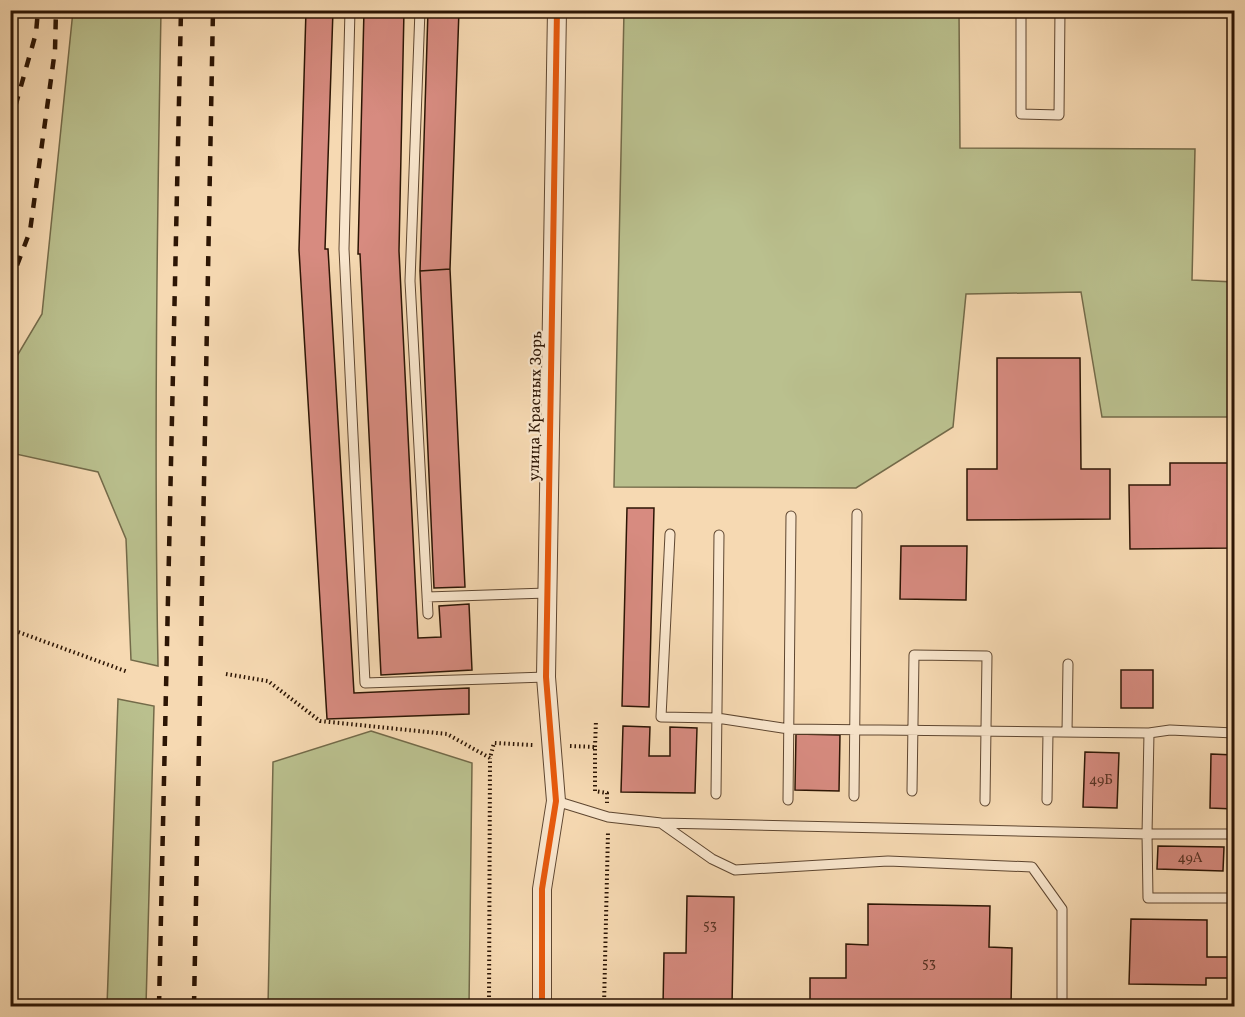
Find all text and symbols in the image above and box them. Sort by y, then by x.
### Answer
street label: улица Красных Зорь [524,331,548,481]
house number: 49Б [1089,771,1113,790]
house number: 49А [1177,849,1203,868]
house number: 53 [703,916,717,935]
house number: 53 [922,954,936,973]

